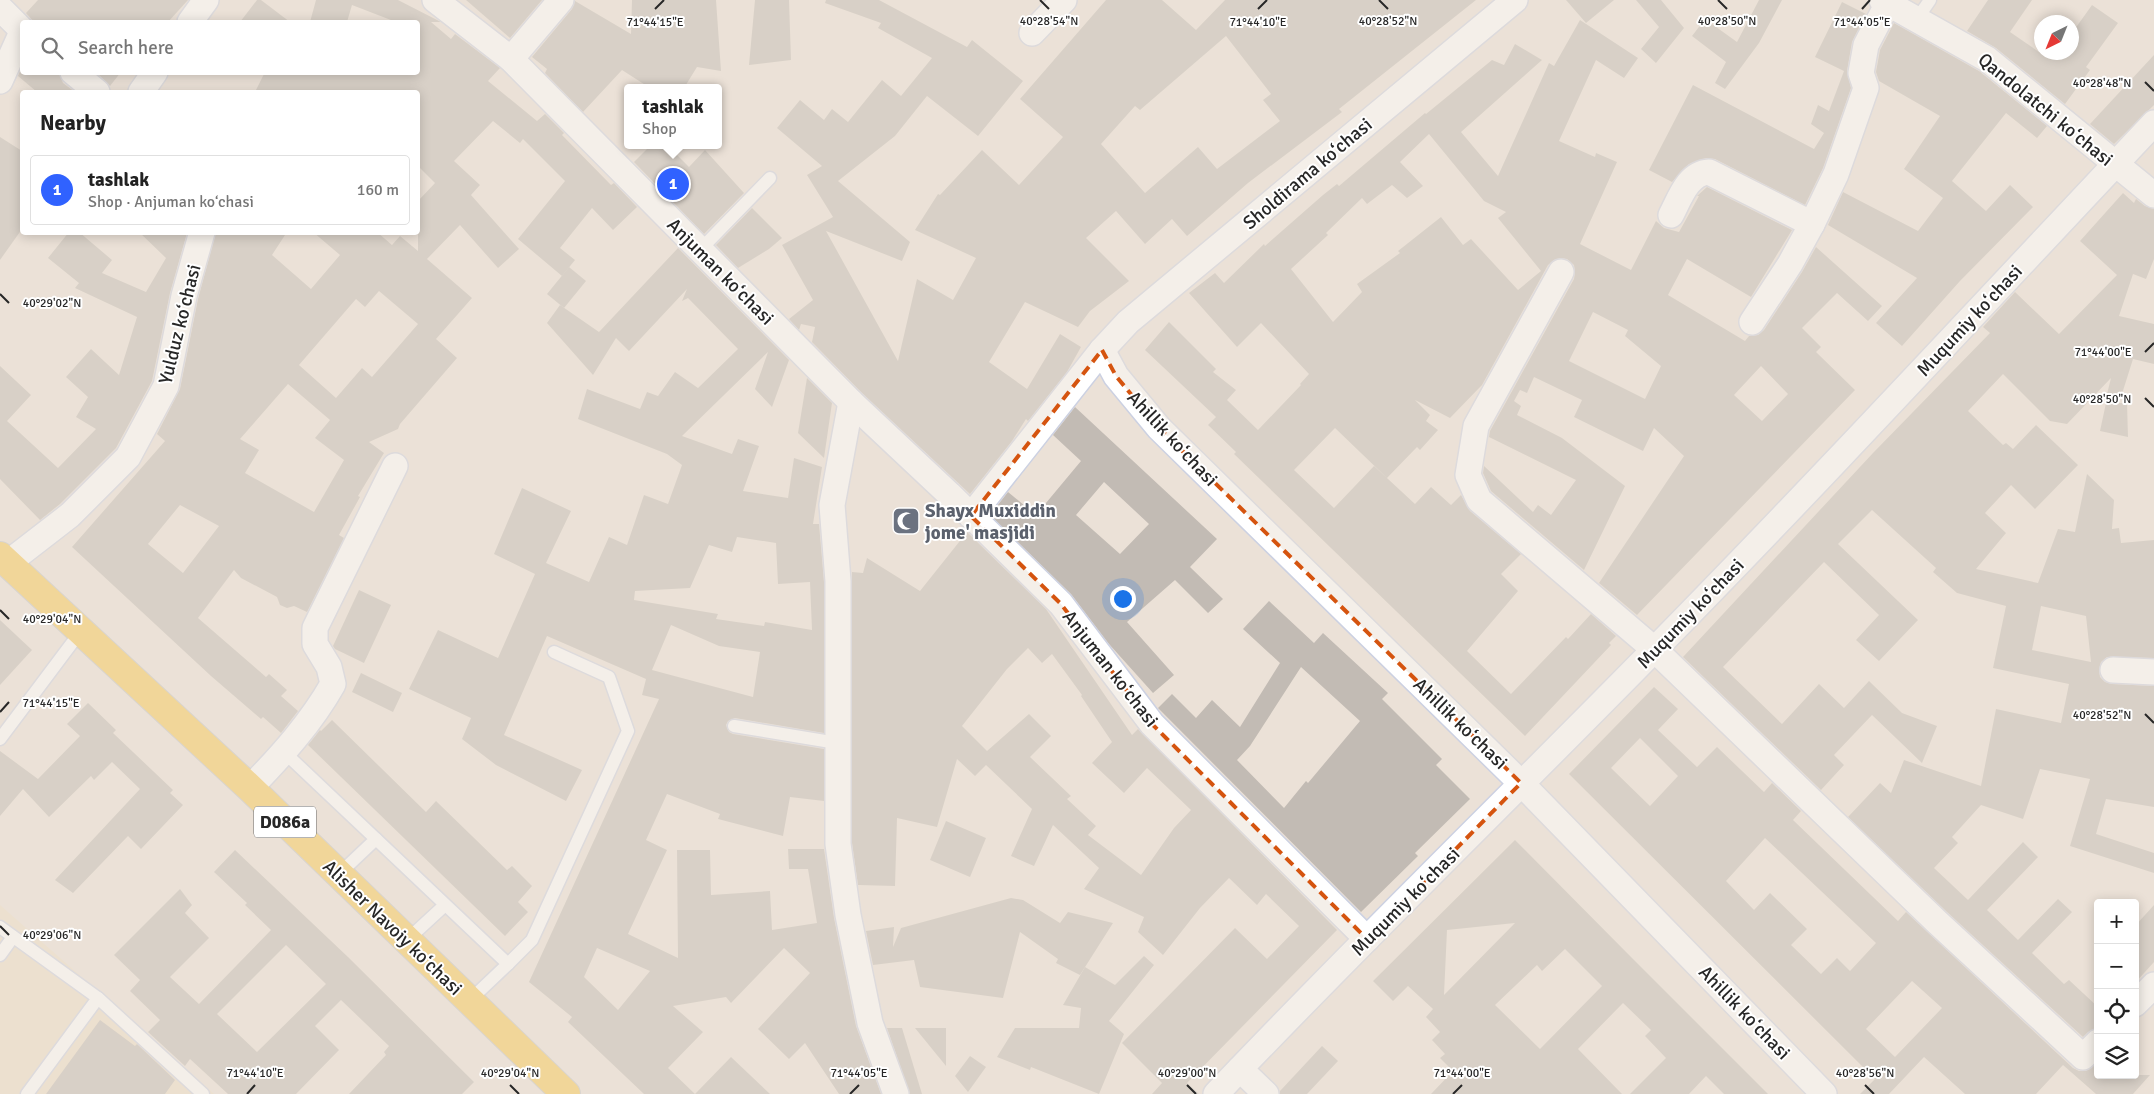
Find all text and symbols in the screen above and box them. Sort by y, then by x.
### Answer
text: 40°28'54"N [1020,14,1078,29]
text: 40°28'52"N [1359,14,1417,29]
text: 40°28'50"N [1698,14,1756,29]
text: 71°44'15"E [626,15,684,30]
text: 71°44'10"E [1229,15,1287,30]
text: 71°44'05"E [1833,15,1891,30]
north arrow [2034,15,2079,60]
search box [20,20,420,75]
icon: search [38,34,66,62]
text: Search here [78,36,174,60]
street label: Qandolatchi koʻchasi [1973,48,2118,172]
text: 40°28'48"N [2073,76,2131,91]
popup [624,84,722,149]
text: tashlak [642,95,704,119]
text: Nearby [40,110,106,136]
street label: Sholdirama ko‘chasi [1238,113,1377,235]
text: Shop [642,119,677,139]
pin: 1 [657,165,689,203]
text: tashlak [88,168,149,192]
text: 1 [53,180,61,200]
text: 160 m [357,180,399,200]
text: Shop · Anjuman koʻchasi [88,192,254,212]
street label: Anjuman koʻchasi [662,213,779,330]
street label: Muqumiy koʻchasi [1912,260,2028,382]
street label: Yulduz koʻchasi [153,262,206,387]
text: 40°29'02"N [23,296,81,311]
text: 71°44'00"E [2074,345,2132,360]
street label: Ahillik koʻchasi [1122,386,1223,491]
text: 40°28'50"N [2073,392,2131,407]
place label: Shayx Muxiddin jome' masjidi [925,499,1056,545]
mosque icon: Shayx Muxiddin jome' masjidi [891,506,921,536]
street label: Muqumiy koʻchasi [1632,553,1749,674]
your location [1110,586,1136,612]
street label: Anjuman koʻchasi [1057,605,1163,732]
text: 40°29'04"N [23,612,81,627]
street label: Ahillik koʻchasi [1408,673,1512,775]
text: 71°44'15"E [22,696,80,711]
text: 40°28'52"N [2073,708,2131,723]
road number: D086a [254,806,316,838]
street label: Muqumiy koʻchasi [1346,842,1465,961]
street label: Alisher Navoiy koʻchasi [317,855,467,1001]
map controls [2094,899,2139,1079]
button: + [2094,899,2139,944]
text: 40°29'06"N [23,928,81,943]
button: − [2094,944,2139,989]
street label: Ahillik koʻchasi [1693,961,1795,1065]
button: locate [2094,989,2139,1034]
button: layers [2094,1034,2139,1079]
text: 71°44'10"E [226,1066,284,1081]
text: 40°29'04"N [481,1066,539,1081]
text: 71°44'05"E [830,1066,888,1081]
text: 40°29'00"N [1158,1066,1216,1081]
text: 71°44'00"E [1433,1066,1491,1081]
text: 40°28'56"N [1836,1066,1894,1081]

